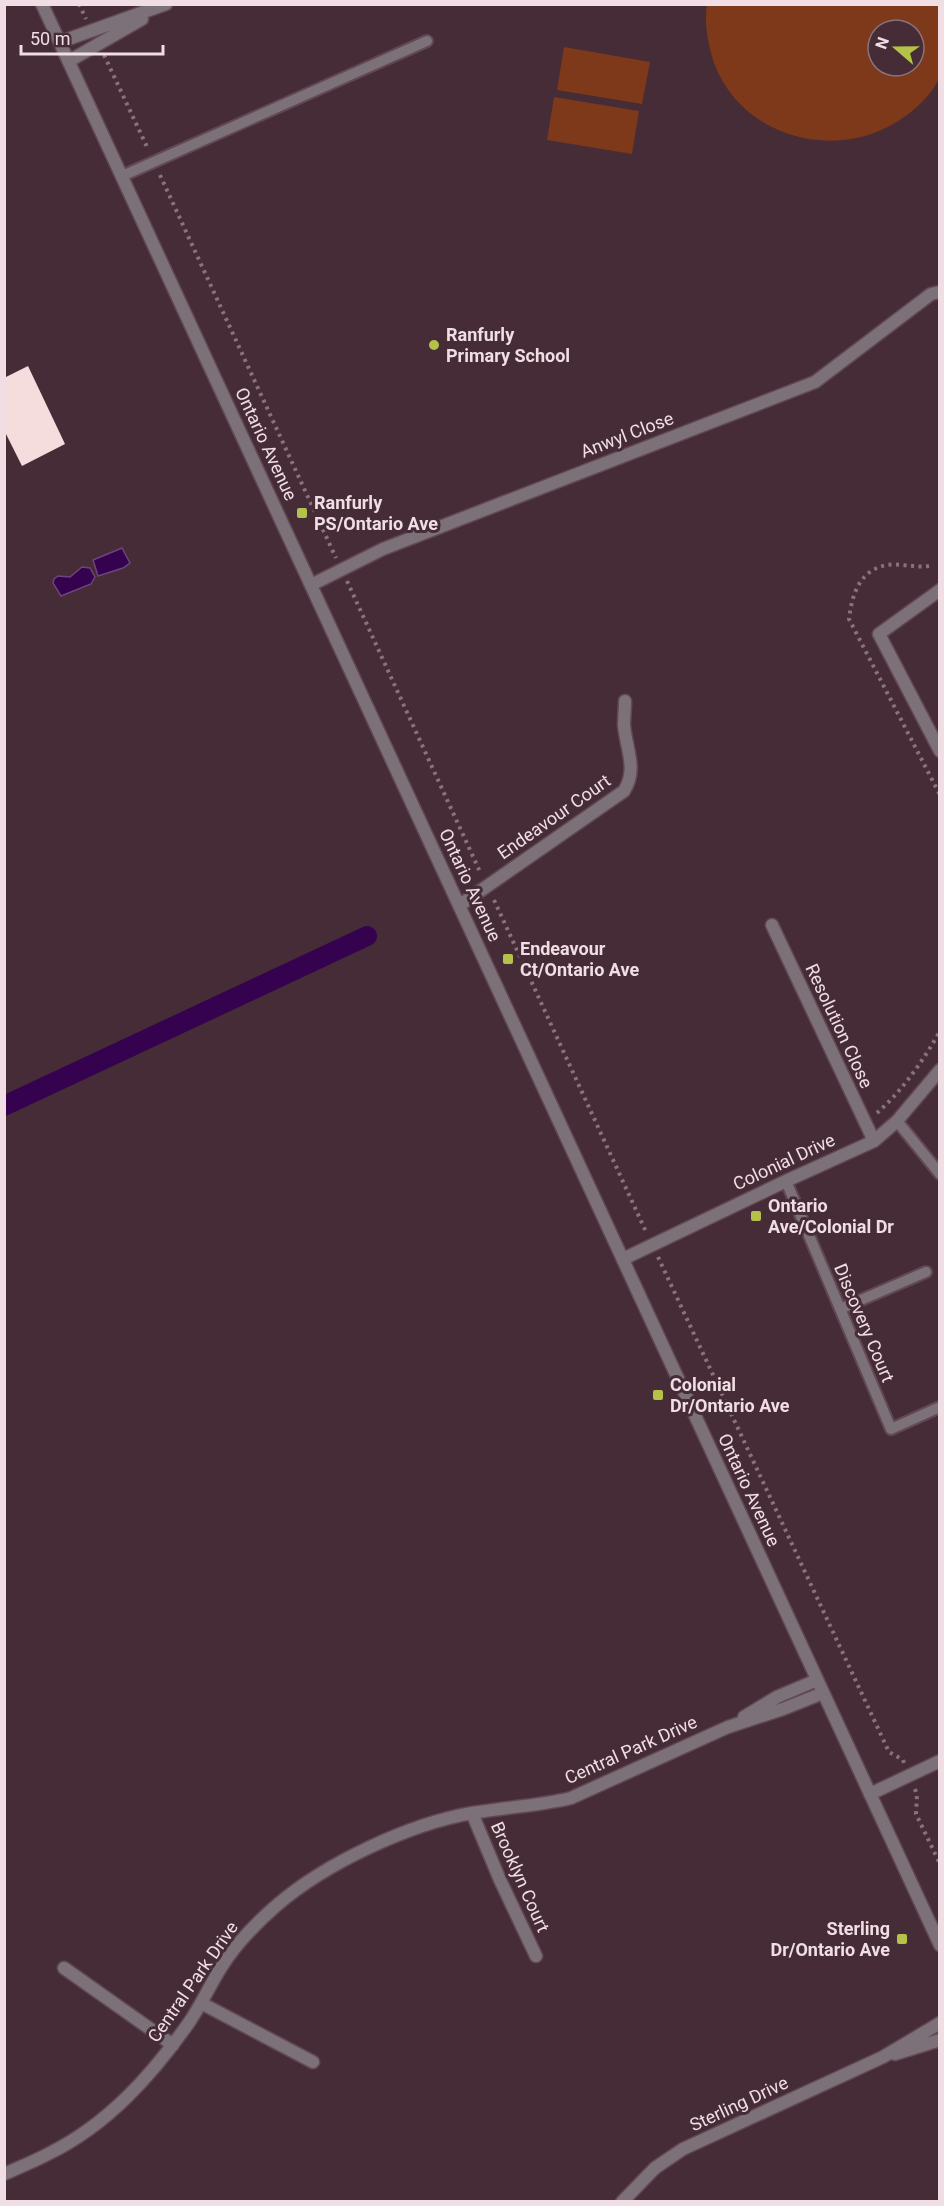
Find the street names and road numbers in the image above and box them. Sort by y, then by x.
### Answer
street label: Ontario Avenue [231,384,302,504]
street label: Anwyl Close [577,407,676,462]
street label: Endeavour Court [493,770,614,863]
street label: Ontario Avenue [435,825,506,945]
street label: Resolution Close [801,960,877,1091]
street label: Colonial Drive [729,1129,838,1194]
street label: Discovery Court [830,1260,899,1385]
street label: Ontario Avenue [714,1430,785,1550]
street label: Central Park Drive [561,1711,700,1788]
street label: Brooklyn Court [487,1818,554,1935]
street label: Central Park Drive [143,1917,242,2046]
street label: Sterling Drive [686,2072,791,2135]

